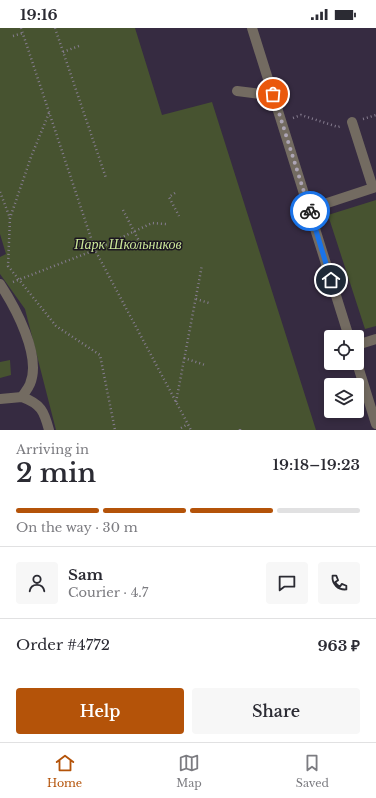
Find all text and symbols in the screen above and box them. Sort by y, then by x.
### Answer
text: 19:16 [20,5,58,24]
pin [256,77,290,111]
icon: bag [262,83,284,105]
courier [290,191,330,231]
icon: bike [299,200,321,222]
park label: Парк Школьников [73,235,182,253]
pin [314,263,348,297]
icon: home [320,269,342,291]
map controls [324,330,364,418]
button: locate [324,330,364,370]
button: layers [324,378,364,418]
text: Arriving in [16,441,89,458]
text: 19:18–19:23 [272,455,360,474]
text: 2 min [16,457,96,489]
text: On the way · 30 m [16,519,138,536]
button: person [16,562,58,604]
button: chat [266,562,308,604]
button: phone [318,562,360,604]
text: Sam [68,565,103,584]
text: Courier · 4.7 [68,584,148,601]
text: Order #4772 [16,635,110,654]
text: 963 ₽ [318,636,360,655]
button: Help [16,688,184,734]
button: Share [192,688,360,734]
tab: Home [47,752,82,790]
tab: Map [176,752,202,790]
tab: Saved [296,752,329,790]

